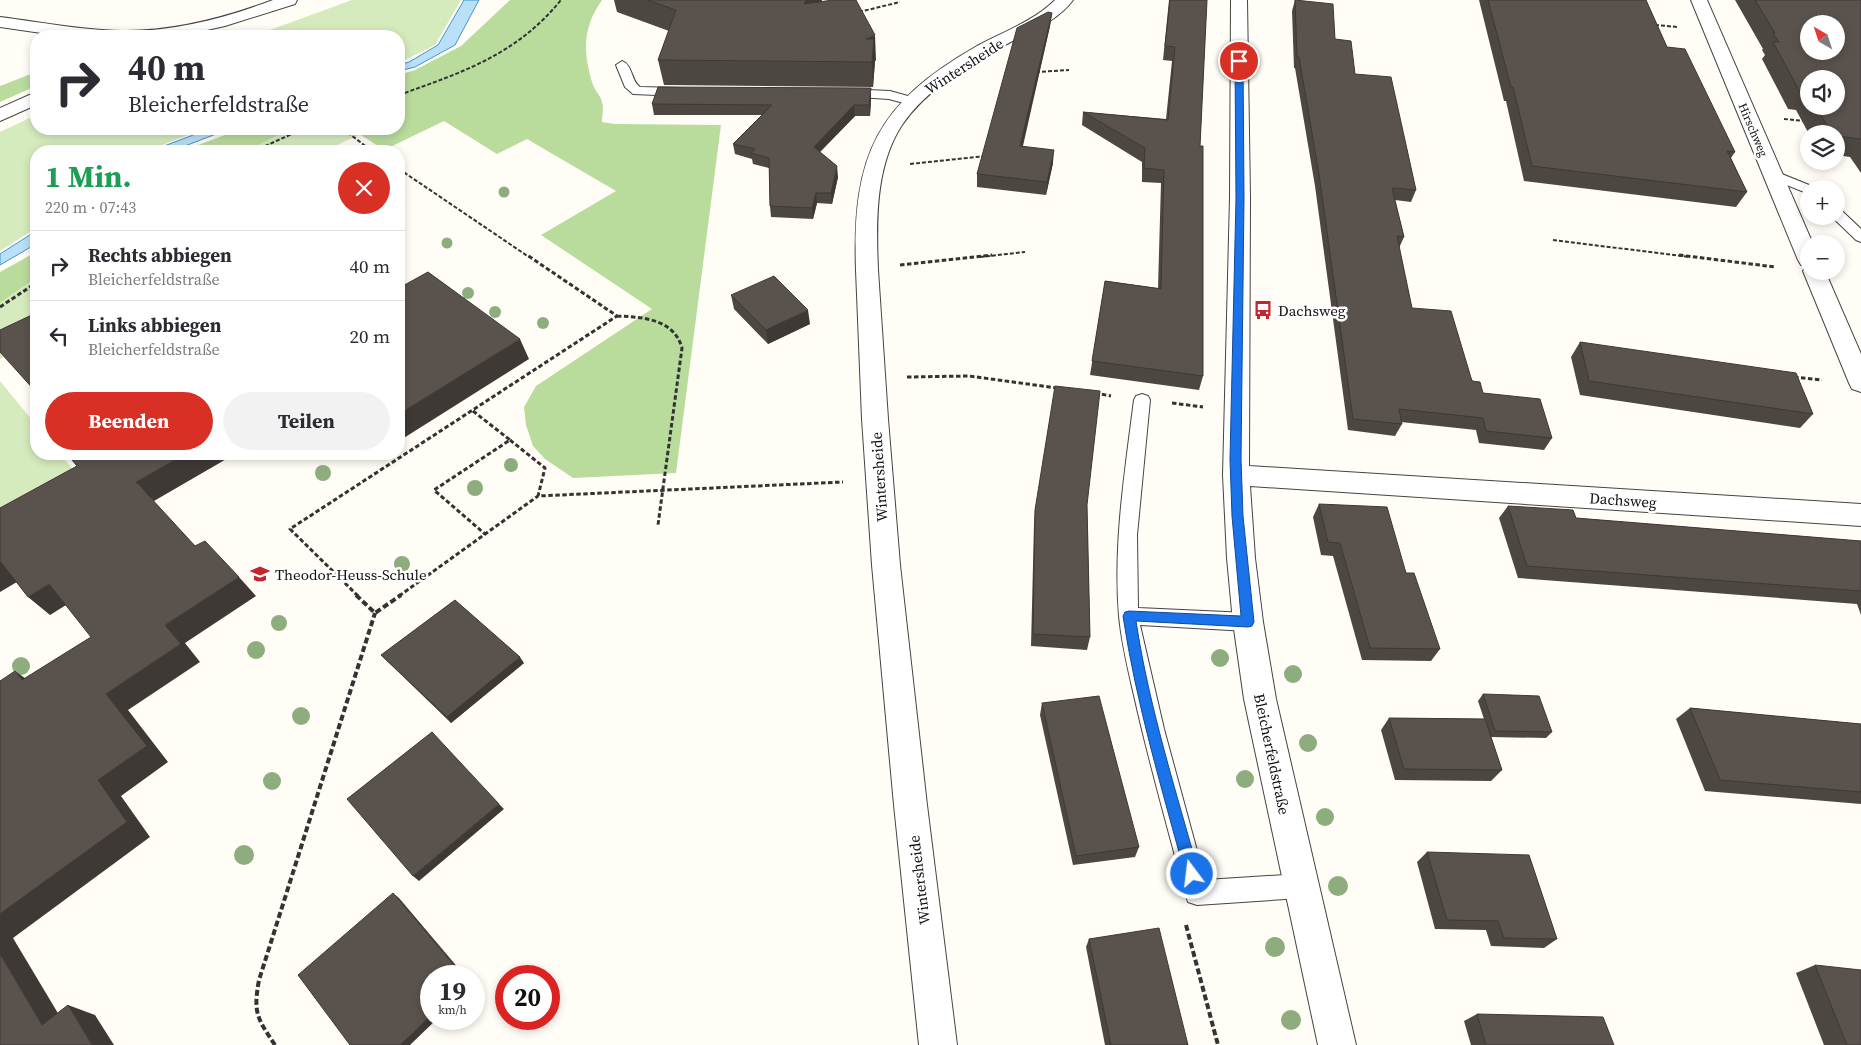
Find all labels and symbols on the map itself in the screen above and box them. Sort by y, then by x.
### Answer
north arrow [1800,15,1845,60]
street label: Wintersheide [921,33,1008,99]
pin [1218,40,1260,82]
street label: Hirschweg [1734,101,1772,159]
bus stop icon: Dachsweg [1252,299,1274,321]
place label: Dachsweg [1278,300,1346,321]
street label: Wintersheide [865,431,893,523]
street label: Dachsweg [1589,487,1658,513]
school or university icon: Theodor-Heuss-Schule [249,563,271,585]
place label: Theodor-Heuss-Schule [275,564,427,585]
street label: Bleicherfeldstraße [1249,691,1295,817]
street label: Wintersheide [903,834,935,926]
position arrow [1165,847,1217,899]
speed limit sign: 20 [495,965,560,1030]

